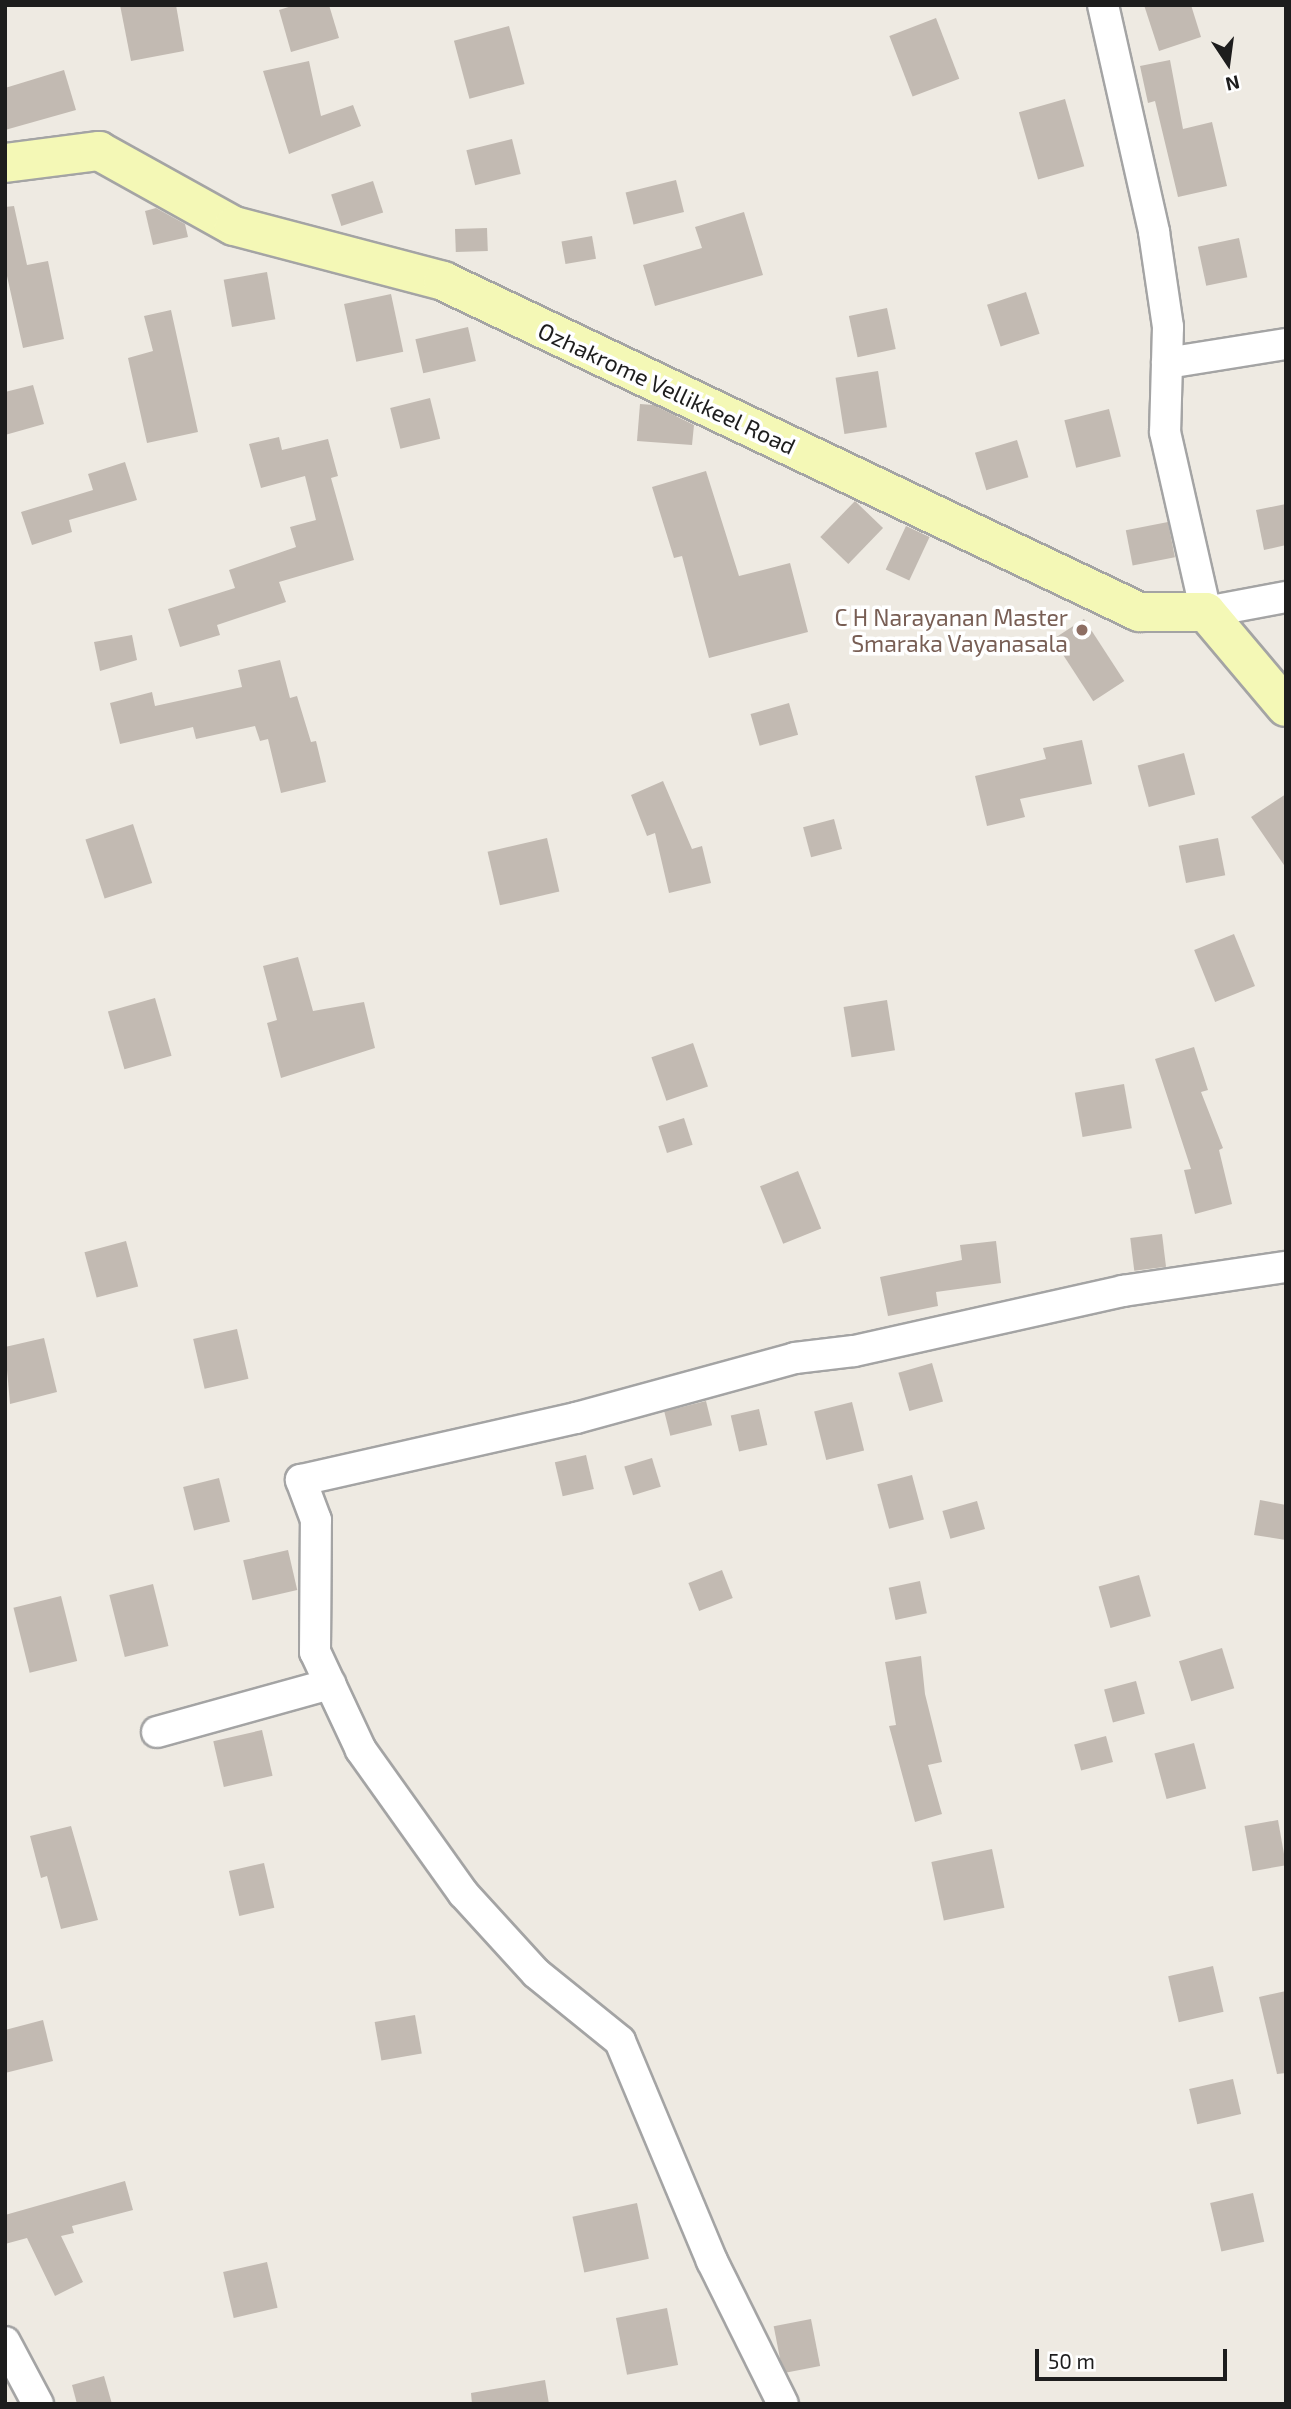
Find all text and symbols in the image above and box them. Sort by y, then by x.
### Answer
north arrow [1193,28,1263,98]
text: N [1224,71,1242,97]
street label: Ozhakrome Vellikkeel Road [533,316,801,460]
place label: C H Narayanan Master Smaraka Vayanasala [835,603,1068,657]
marker: C H Narayanan Master Smaraka Vayanasala [1074,622,1090,638]
scale bar [1039,2336,1232,2380]
text: 50 m [1048,2348,1095,2373]

